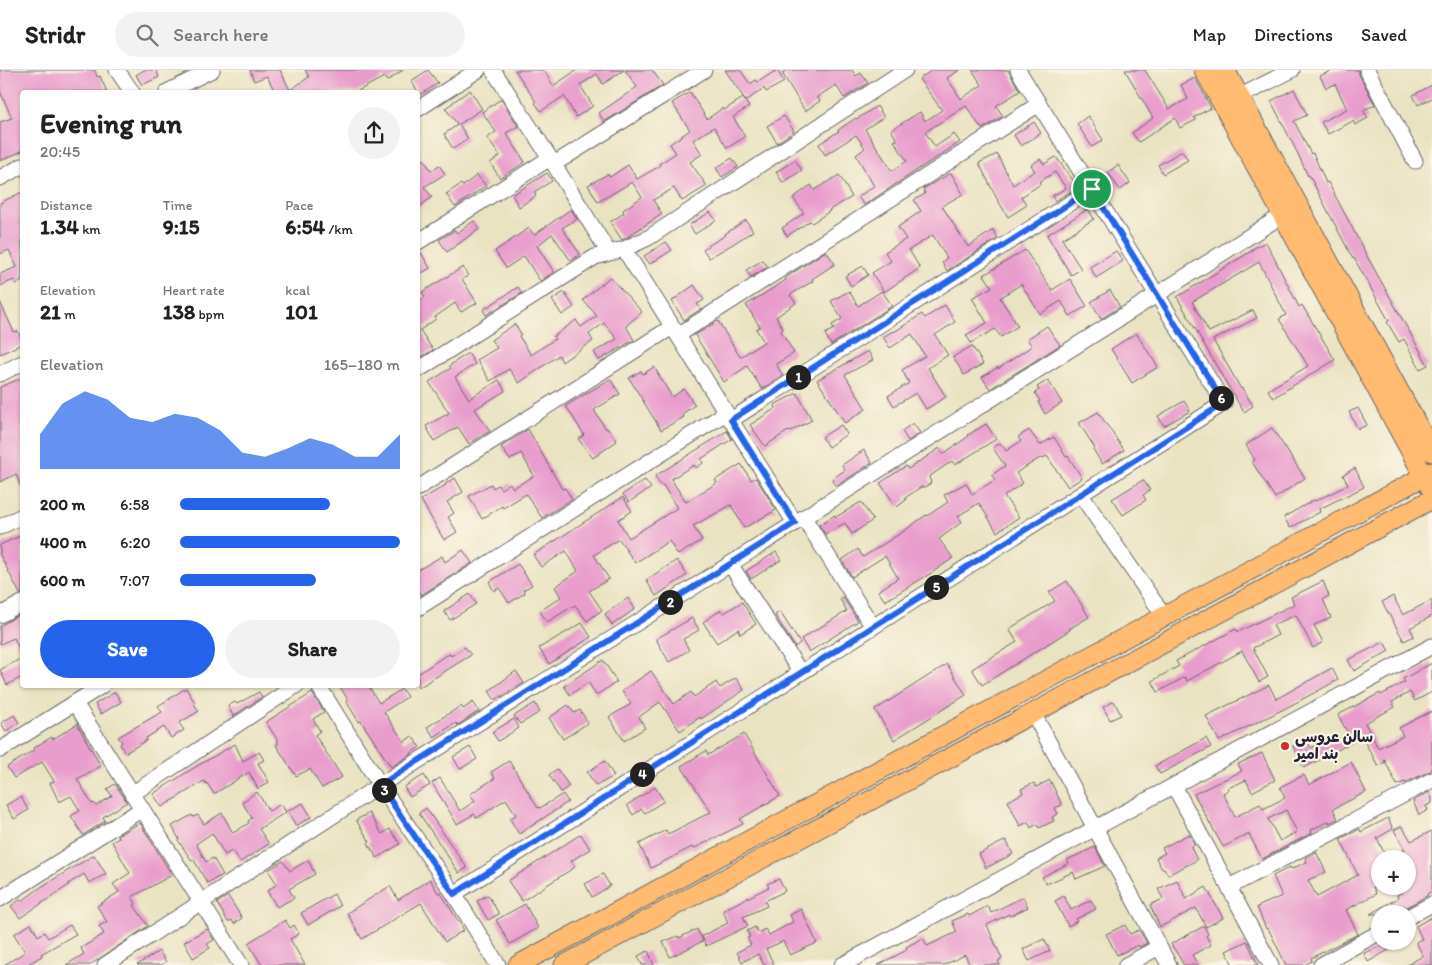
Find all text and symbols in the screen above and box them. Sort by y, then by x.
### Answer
search box [115,12,465,57]
text: Stridr [25,20,85,49]
icon: search [133,21,161,49]
text: Search here [173,23,269,46]
text: Map [1193,24,1226,46]
text: Directions [1254,24,1333,46]
text: Saved [1361,24,1407,46]
text: Evening run [40,106,182,140]
button: share [348,107,400,159]
text: 20:45 [40,142,80,161]
pin [1071,168,1113,210]
icon: arrive [1078,175,1106,203]
text: Distance [40,197,92,214]
text: Time [163,197,193,214]
text: Pace [285,197,313,214]
text: 1.34 [40,214,79,239]
text: 9:15 [163,214,200,239]
text: 6:54 [285,214,325,239]
text: km [79,221,101,238]
text: /km [325,221,353,238]
text: Elevation [40,282,96,299]
text: Heart rate [163,282,225,299]
text: kcal [285,282,310,299]
text: 21 [40,299,61,324]
text: 138 [163,299,195,324]
text: 101 [285,299,318,324]
text: m [61,306,76,323]
text: bpm [195,306,224,323]
text: Elevation [40,355,104,374]
text: 165–180 m [324,355,400,374]
pin: 1 [786,364,810,390]
text: 1 [795,369,802,386]
pin: 6 [1208,386,1234,410]
text: 6 [1218,390,1225,407]
text: 200 m [40,495,85,514]
text: 6:58 [120,495,150,514]
text: 400 m [40,533,86,552]
text: 6:20 [120,533,151,552]
text: 600 m [40,571,85,590]
text: 7:07 [120,571,150,590]
pin: 5 [924,574,948,600]
text: 5 [933,579,940,596]
pin: 2 [658,590,682,614]
text: 2 [667,594,674,611]
button: Save [40,620,215,678]
button: Share [225,620,400,678]
place label: سالن عروسی بند امیر [1293,728,1373,763]
marker: سالن عروسی بند امیر [1279,740,1291,752]
pin: 4 [630,762,654,786]
text: 4 [638,766,647,783]
pin: 3 [372,778,396,802]
text: 3 [381,782,388,799]
map controls [1371,850,1416,950]
button: + [1371,850,1416,895]
button: − [1371,905,1416,950]

